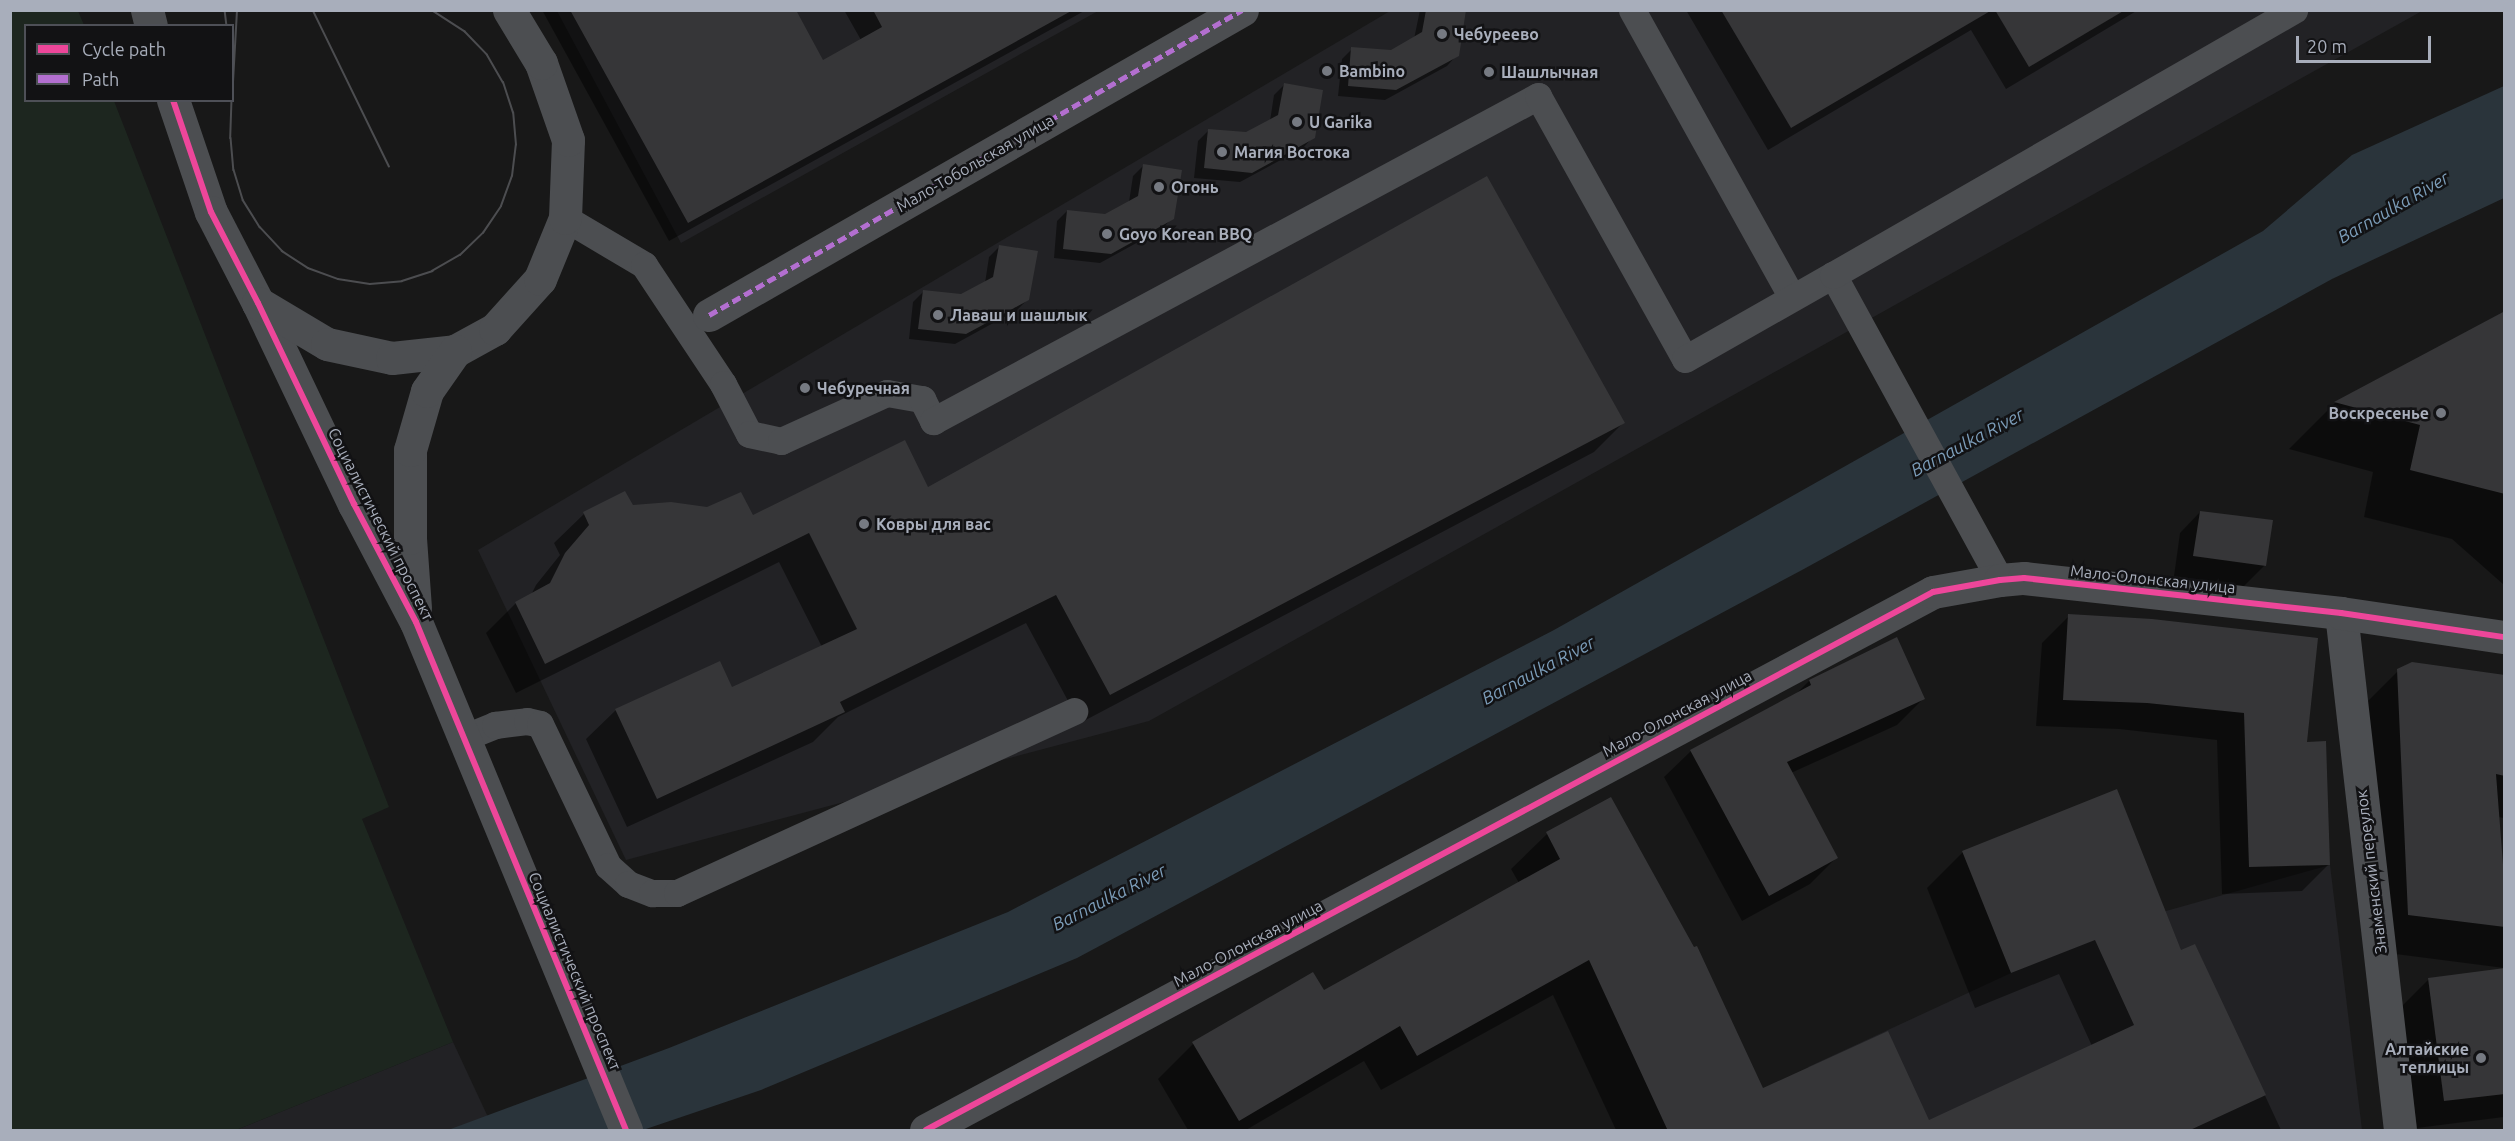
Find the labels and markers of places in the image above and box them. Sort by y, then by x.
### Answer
place label: Чебуреево [1454,24,1539,44]
marker: Чебуреево [1435,27,1449,41]
place label: Bambino [1339,61,1405,81]
place label: Шашлычная [1501,62,1598,82]
marker: Bambino [1320,64,1334,78]
marker: Шашлычная [1482,65,1496,79]
place label: U Garika [1309,112,1372,132]
marker: U Garika [1290,115,1304,129]
place label: Магия Востока [1234,142,1350,162]
marker: Магия Востока [1215,145,1229,159]
place label: Огонь [1171,177,1219,197]
marker: Огонь [1152,180,1166,194]
place label: Goyo Korean BBQ [1119,224,1252,244]
marker: Goyo Korean BBQ [1100,227,1114,241]
place label: Лаваш и шашлык [950,305,1088,325]
marker: Лаваш и шашлык [931,308,945,322]
place label: Чебуречная [817,378,910,398]
marker: Чебуречная [798,381,812,395]
place label: Воскресенье [2328,403,2429,423]
marker: Воскресенье [2434,406,2448,420]
place label: Ковры для вас [876,514,991,534]
marker: Ковры для вас [857,517,871,531]
place label: Алтайские теплицы [2385,1039,2469,1077]
marker: Алтайские теплицы [2474,1051,2488,1065]

